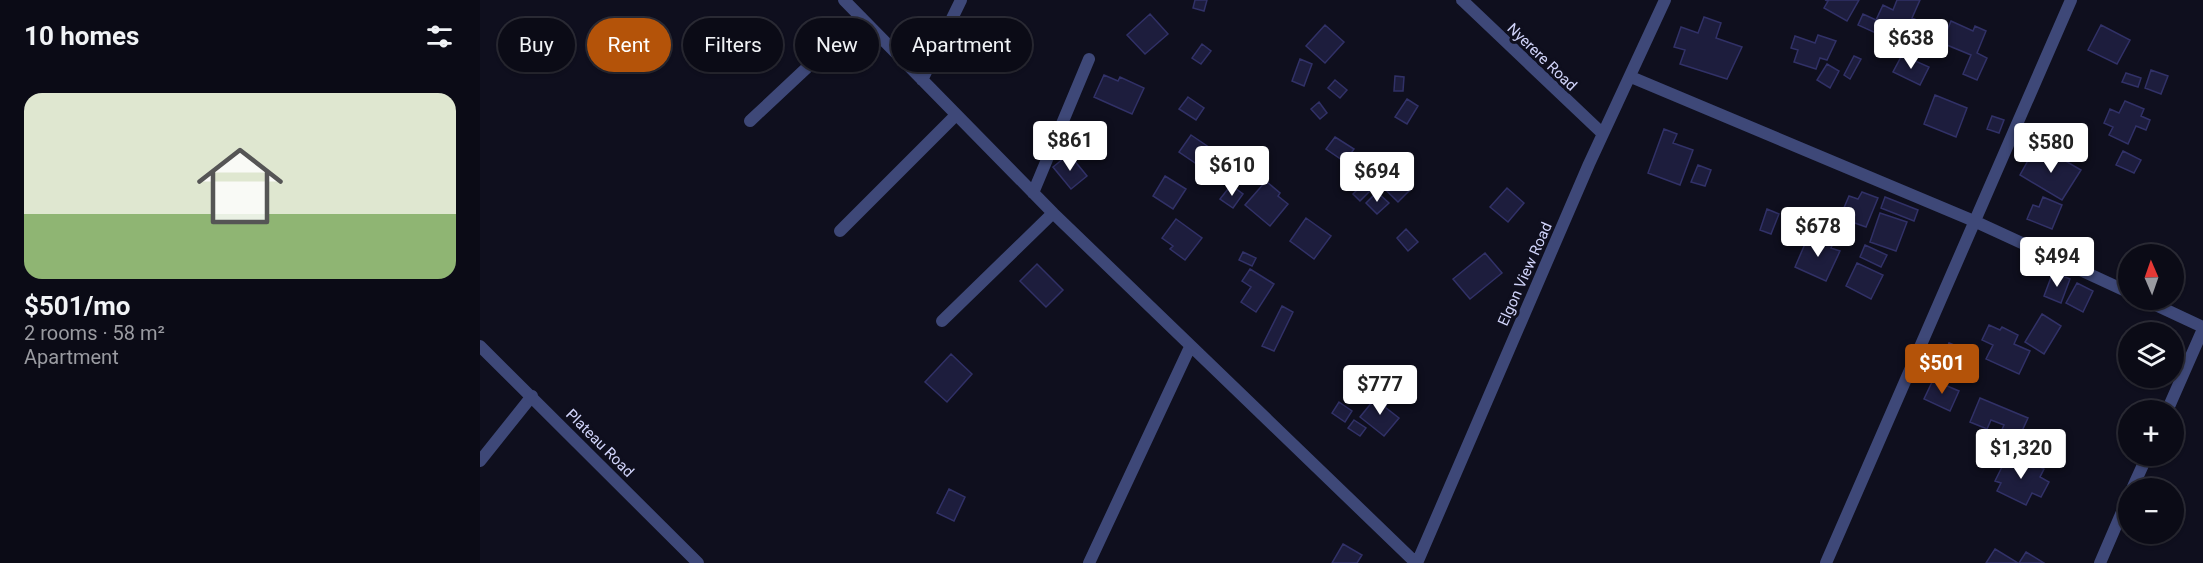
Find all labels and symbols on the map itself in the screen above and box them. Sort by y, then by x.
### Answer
street label: Nyerere Road [1504,19,1580,95]
pin: $638 [1875,19,1947,70]
pin: $861 [1034,121,1106,172]
pin: $580 [2015,123,2087,174]
pin: $610 [1196,146,1268,197]
pin: $694 [1341,152,1413,203]
pin: $678 [1782,207,1854,258]
street label: Elgon View Road [1494,219,1556,329]
pin: $494 [2021,237,2093,288]
north arrow [2118,244,2184,310]
pin: $501 [1906,344,1978,395]
pin: $777 [1344,365,1416,416]
street label: Plateau Road [562,405,638,481]
pin: $1,320 [1972,429,2070,480]

